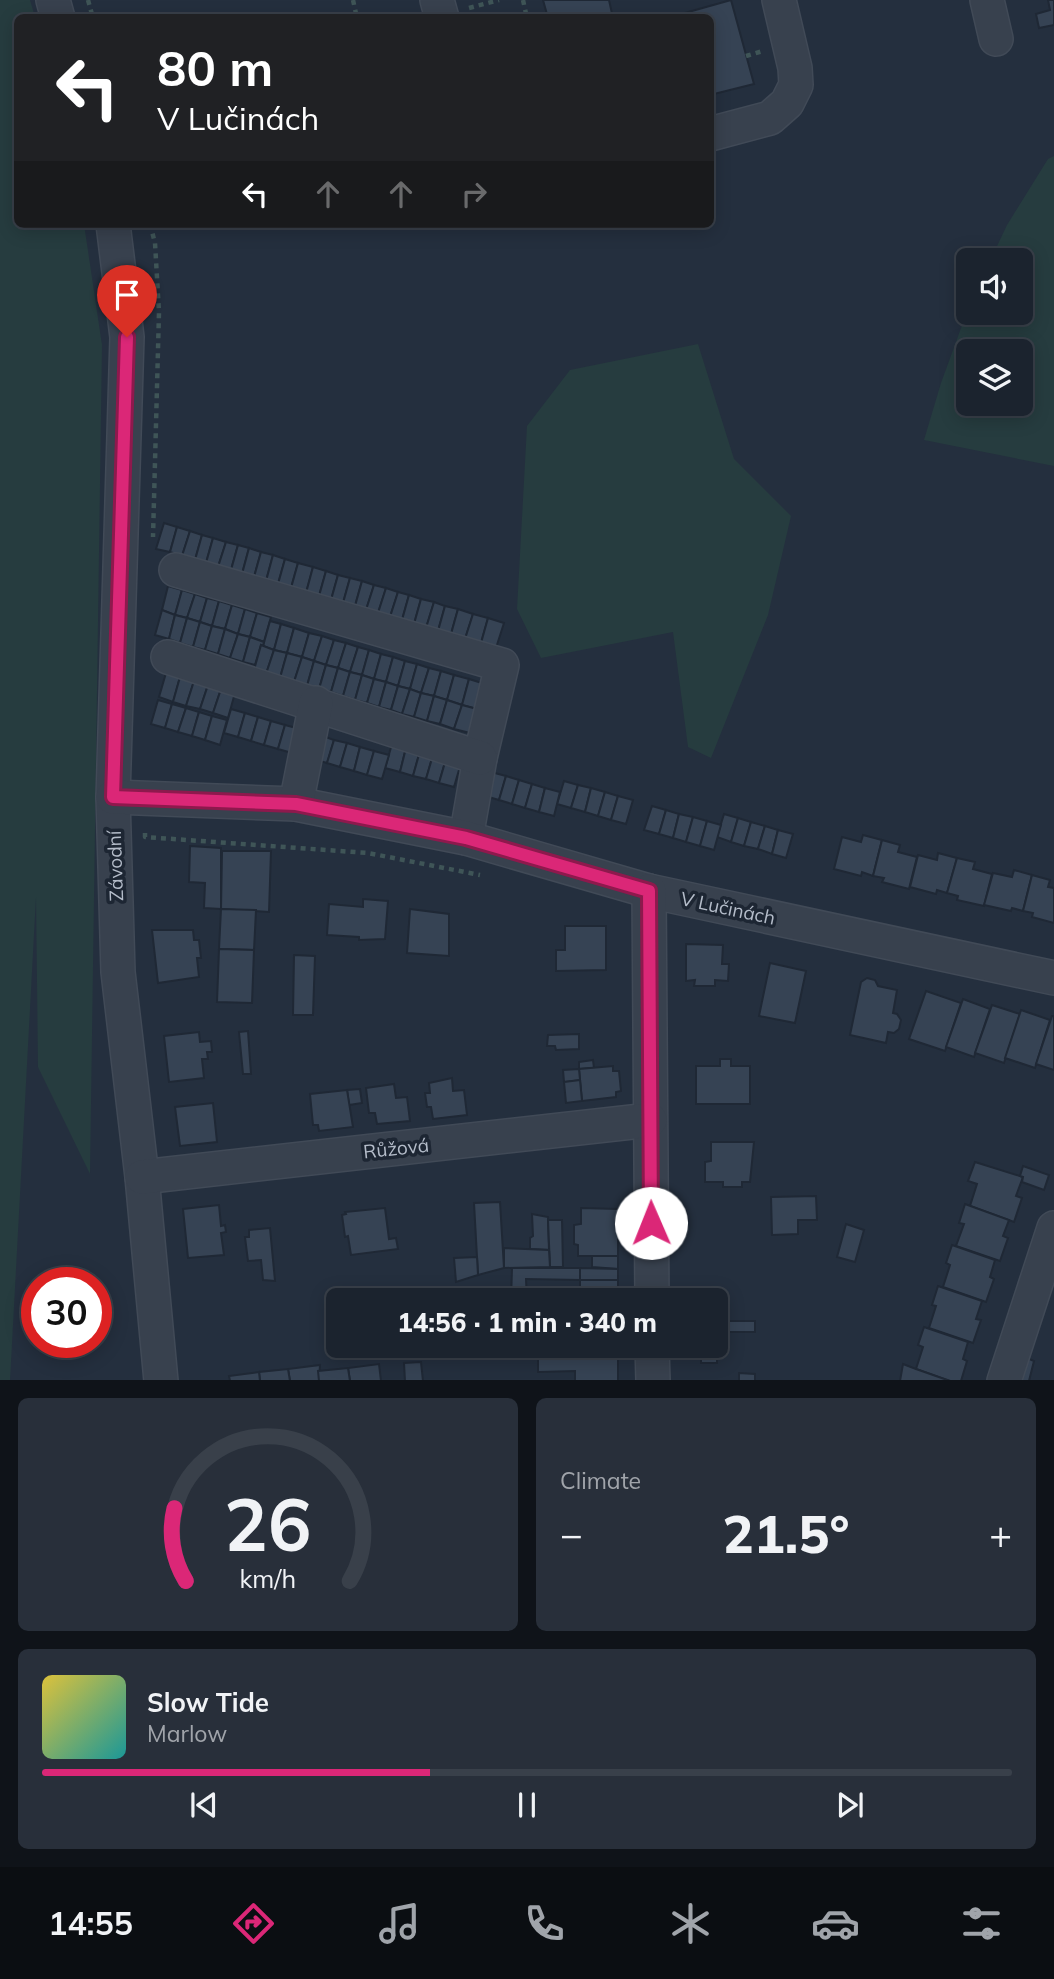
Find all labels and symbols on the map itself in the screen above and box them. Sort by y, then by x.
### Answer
pin [97,265,157,337]
street label: Závodní [102,829,128,902]
street label: V Lučinách [678,886,778,930]
street label: Růžová [362,1133,430,1163]
position arrow [614,1186,688,1260]
speed limit sign: 30 [21,1267,112,1358]

